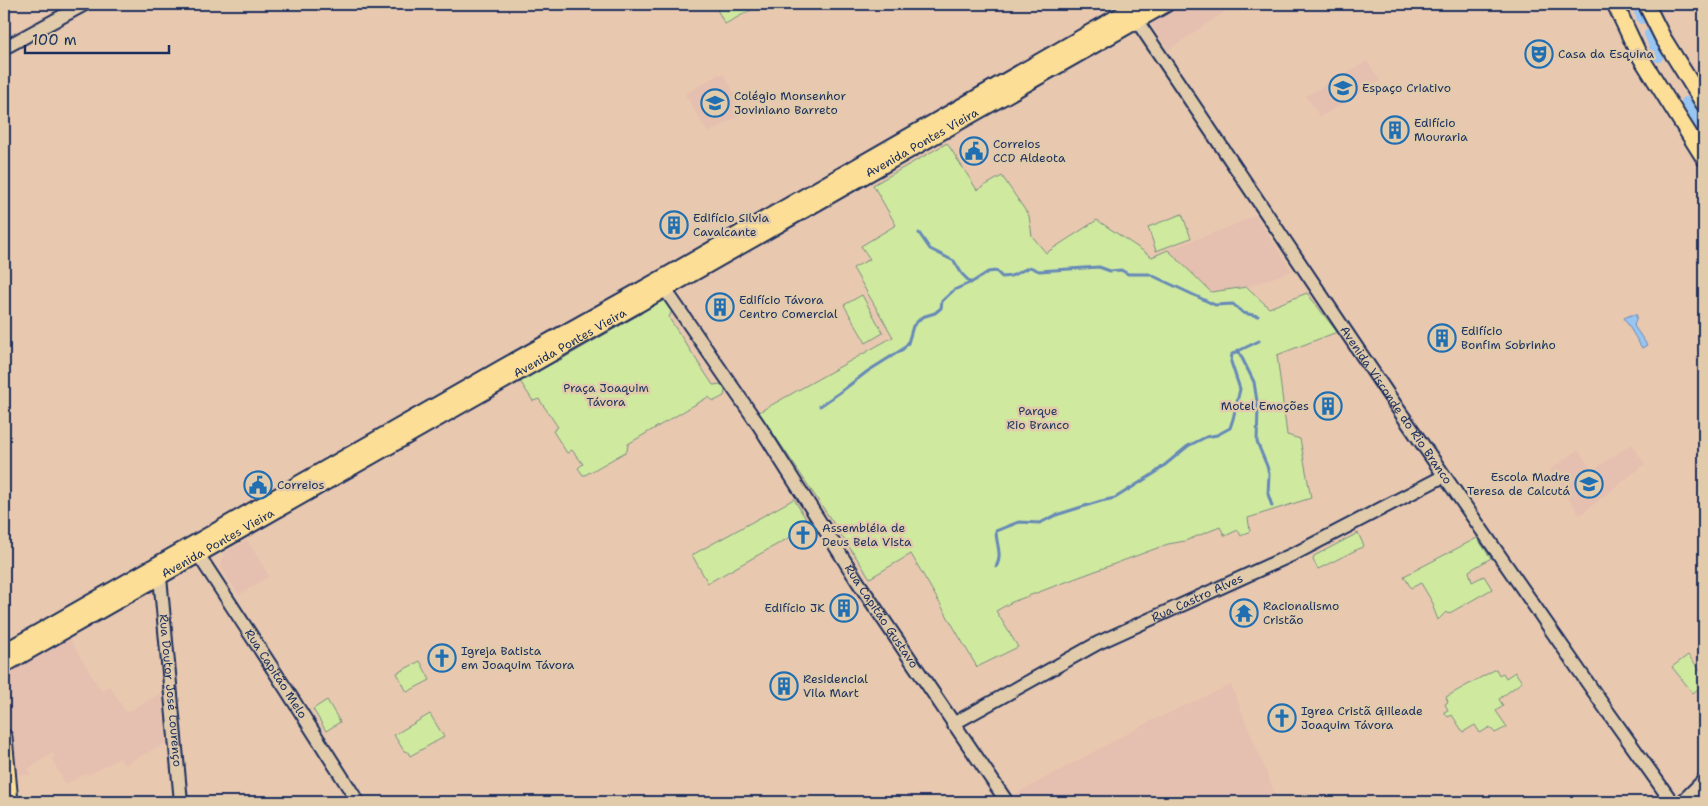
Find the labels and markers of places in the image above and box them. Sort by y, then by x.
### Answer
theatre icon: Casa da Esquina [1524,39,1554,69]
place label: Casa da Esquina [1558,46,1655,62]
school or university icon: Espaço Criativo [1328,73,1358,103]
place label: Espaço Criativo [1362,80,1451,96]
school or university icon: Colégio Monsenhor Joviniano Barreto [700,88,730,118]
place label: Colégio Monsenhor Joviniano Barreto [734,88,846,118]
building icon: Edifício Mouraria [1380,115,1410,145]
place label: Edifício Mouraria [1414,115,1468,145]
public building icon: Correios CCD Aldeota [959,136,989,166]
place label: Correios CCD Aldeota [993,136,1066,166]
building icon: Edifício Silvia Cavalcante [659,210,689,240]
place label: Edifício Silvia Cavalcante [693,210,769,240]
building icon: Edifício Távora Centro Comercial [705,292,735,322]
place label: Edifício Távora Centro Comercial [739,292,838,322]
building icon: Edifício Bonfim Sobrinho [1427,323,1457,353]
place label: Edifício Bonfim Sobrinho [1461,323,1556,353]
building icon: Motel Emoções [1313,391,1343,421]
place label: Motel Emoções [1221,398,1309,414]
place label: Escola Madre Teresa de Calcutá [1467,469,1571,499]
school or university icon: Escola Madre Teresa de Calcutá [1574,469,1604,499]
public building icon: Correios [243,470,273,500]
place label: Correios [277,477,324,493]
church icon: Assembléia de Deus Bela Vista [788,520,818,550]
place label: Assembléia de Deus Bela Vista [822,520,912,550]
building icon: Edifício JK [829,593,859,623]
temple icon: Racionalismo Cristão [1229,598,1259,628]
place label: Racionalismo Cristão [1263,598,1339,628]
place label: Edifício JK [764,600,825,616]
church icon: Igreja Batista em Joaquim Távora [427,643,457,673]
place label: Igreja Batista em Joaquim Távora [461,643,575,673]
building icon: Residencial Vila Mart [769,671,799,701]
place label: Residencial Vila Mart [803,671,868,701]
church icon: Igrea Cristã Giileade Joaquim Távora [1267,703,1297,733]
place label: Igrea Cristã Giileade Joaquim Távora [1301,703,1423,733]

